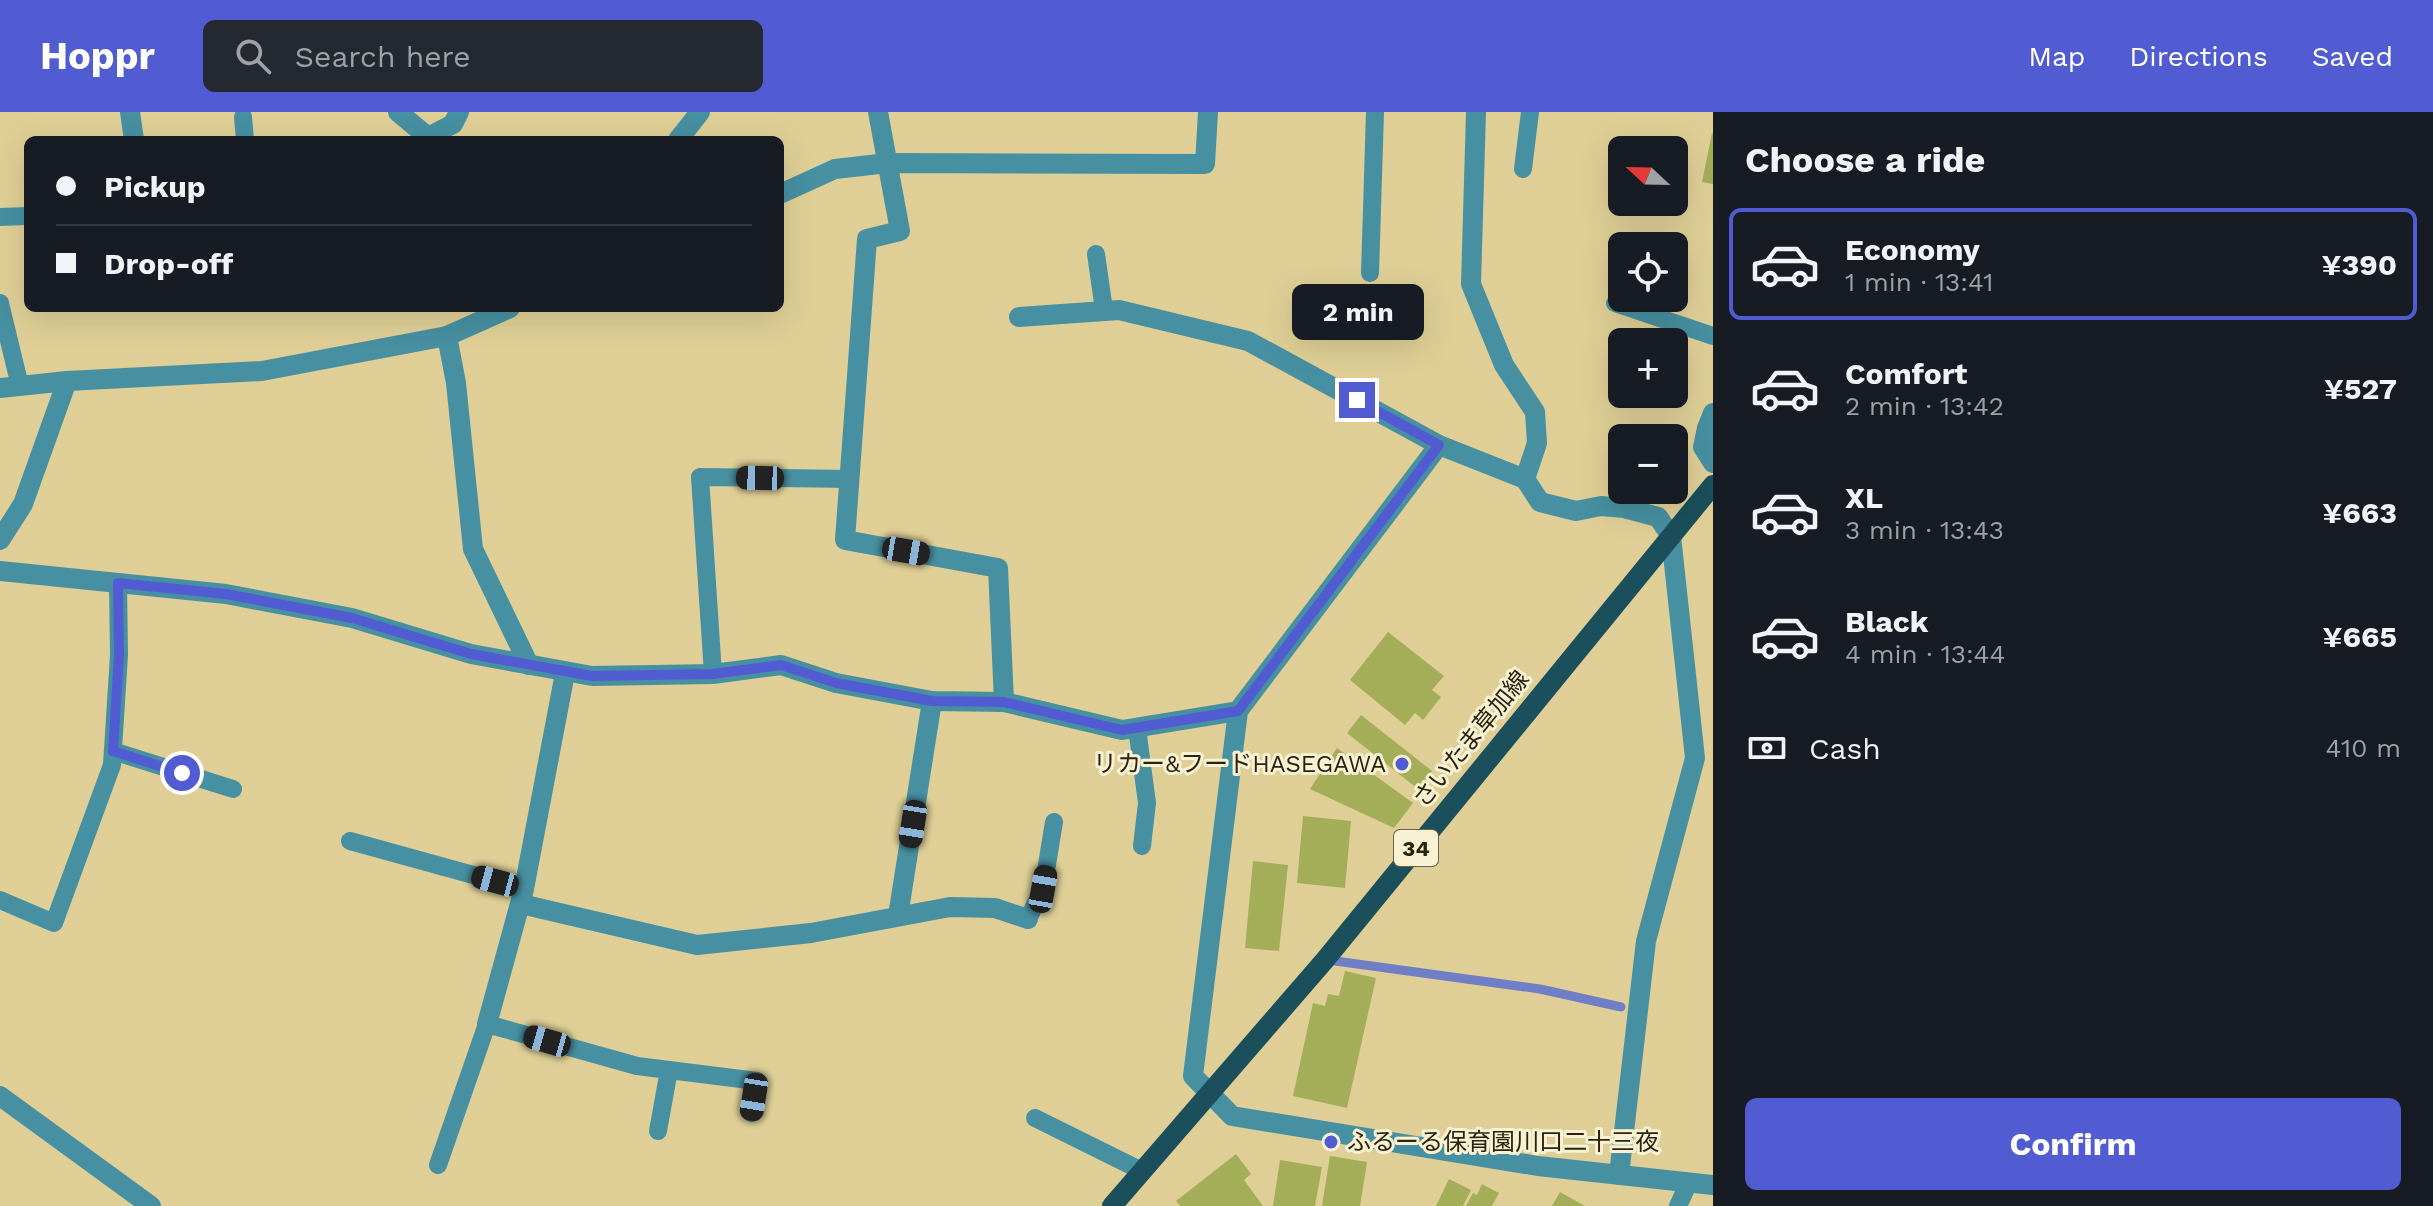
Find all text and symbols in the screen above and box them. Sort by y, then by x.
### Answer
search box [203,20,763,92]
text: Hoppr [40,34,155,78]
icon: search [231,34,275,78]
text: Search here [295,39,471,74]
text: Map [2028,40,2085,73]
text: Directions [2129,40,2268,73]
text: Saved [2312,40,2393,73]
north arrow [1608,136,1688,216]
map controls [1608,136,1688,504]
text: Choose a ride [1745,139,1985,181]
text: Pickup [104,169,206,204]
icon: car [1749,228,1821,300]
button: locate [1608,232,1688,312]
text: Economy [1845,232,1980,267]
text: Drop-off [104,246,233,281]
text: ¥390 [2321,247,2397,282]
text: 1 min · 13:41 [1845,267,1994,297]
callout: 2 min [1291,284,1423,340]
text: 2 min [1322,297,1394,327]
button: + [1608,328,1688,408]
icon: car [1749,352,1821,424]
text: Comfort [1845,356,1967,391]
text: ¥527 [2324,371,2397,406]
route end [1339,382,1375,418]
text: 2 min · 13:42 [1845,391,2004,421]
button: − [1608,424,1688,504]
car [736,466,784,490]
icon: car [1749,476,1821,548]
text: XL [1845,480,1883,515]
text: ¥663 [2322,495,2397,530]
text: 3 min · 13:43 [1845,515,2004,545]
car [880,535,932,567]
icon: car [1749,600,1821,672]
text: Black [1845,604,1929,639]
text: ¥665 [2323,619,2397,654]
text: 4 min · 13:44 [1845,639,2005,669]
street label: さいたま草加線 [1407,665,1535,813]
icon: cash [1745,726,1789,770]
text: Cash [1809,731,1881,766]
text: 410 m [2326,733,2401,763]
place label: リカー&フードHASEGAWA [1093,750,1386,778]
route start [164,755,200,791]
marker: リカー&フードHASEGAWA [1393,755,1411,773]
car [897,798,929,850]
road number: 34 [1394,830,1438,866]
car [469,863,521,899]
car [1027,863,1059,915]
car [521,1023,573,1059]
car [738,1071,770,1123]
button: Confirm [1745,1098,2401,1190]
place label: ふるーる保育園川口二十三夜 [1347,1128,1659,1156]
marker: ふるーる保育園川口二十三夜 [1322,1133,1340,1151]

